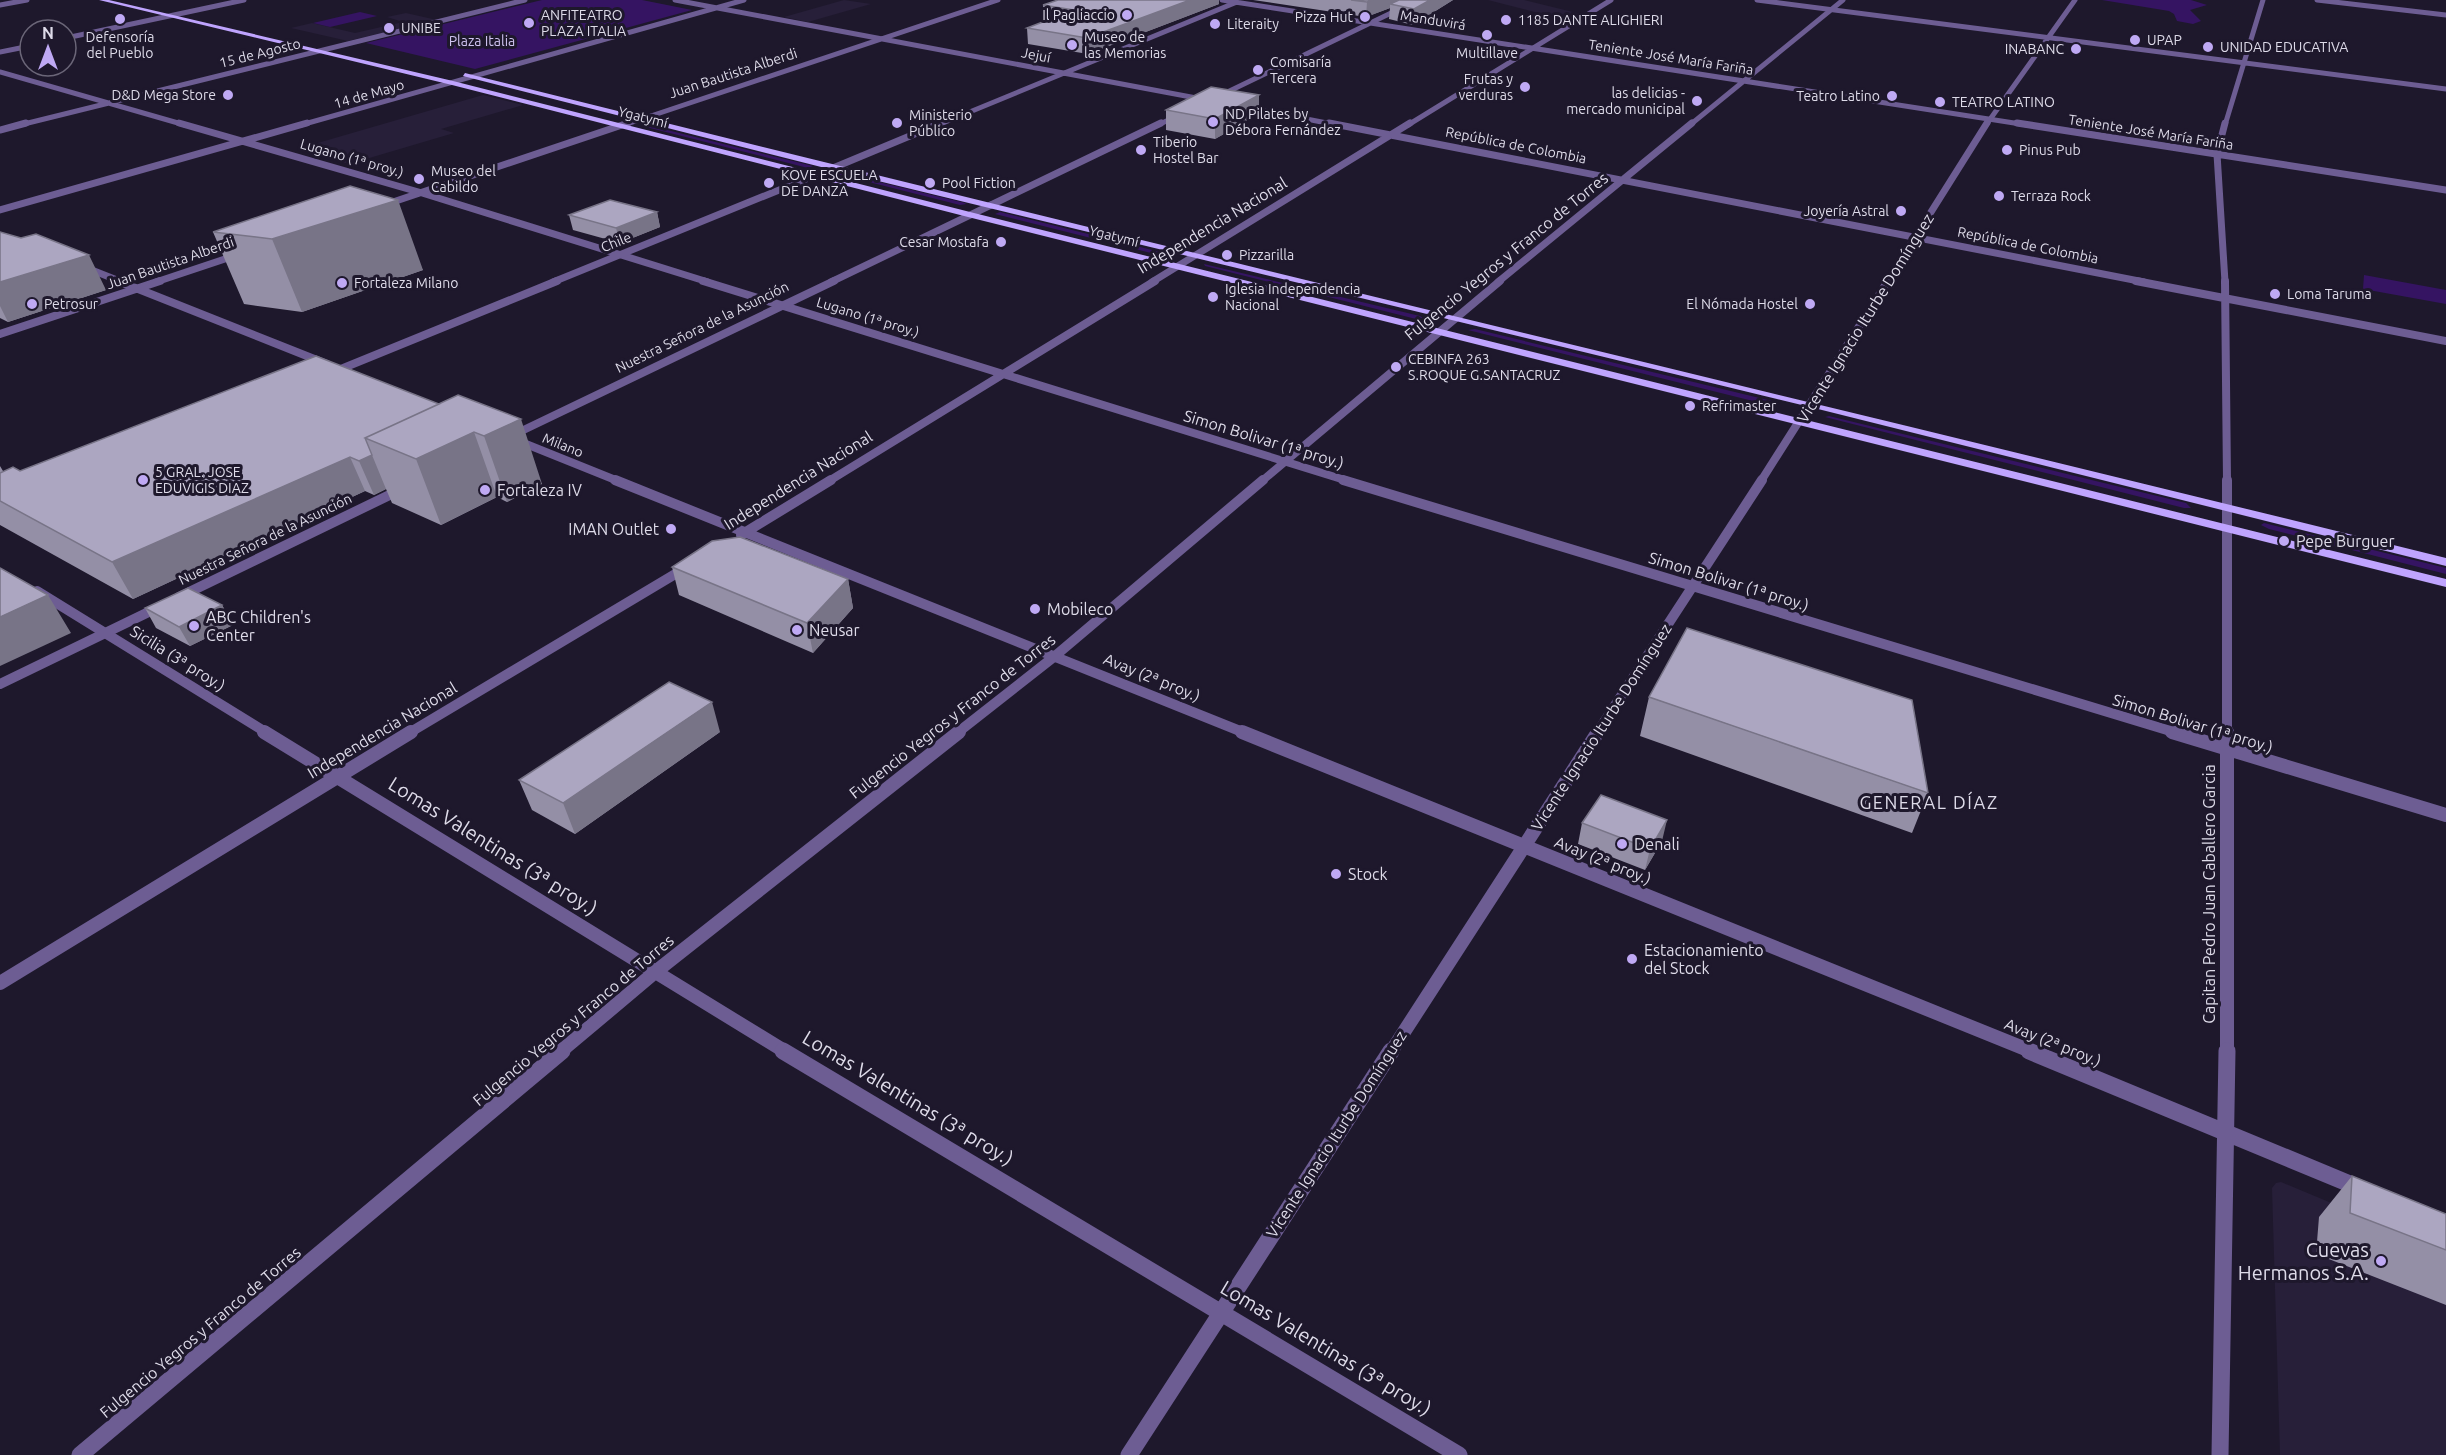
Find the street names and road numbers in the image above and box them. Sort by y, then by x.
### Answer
street label: Manduvirá [1399,7,1467,33]
street label: 15 de Agosto [218,35,302,71]
street label: Teniente José María Fariña [1587,36,1755,78]
street label: Jejuí [1020,44,1053,66]
street label: Juan Bautista Alberdi [667,45,799,101]
street label: 14 de Mayo [332,76,406,112]
street label: Ygatymí [617,103,670,131]
street label: Teniente José María Fariña [2067,111,2235,153]
street label: República de Colombia [1444,123,1588,167]
street label: Lugano (1ª proy.) [299,136,405,180]
street label: Fulgencio Yegros y Franco de Torres [1401,168,1611,344]
street label: Independencia Nacional [1134,173,1290,277]
street label: Vicente Ignacio Iturbe Domínguez [1793,210,1937,426]
street label: Ygatymí [1088,222,1141,250]
street label: República de Colombia [1956,223,2100,267]
street label: Chile [598,229,634,255]
street label: Juan Bautista Alberdi [104,234,236,292]
street label: Nuestra Señora de la Asunción [613,278,791,376]
street label: Lugano (1ª proy.) [815,294,921,340]
street label: Simon Bolivar (1ª proy.) [1181,406,1346,473]
street label: Independencia Nacional [721,427,875,533]
street label: Milano [540,430,586,460]
street label: Nuestra Señora de la Asunción [176,490,354,588]
street label: Simon Bolivar (1ª proy.) [1646,548,1811,615]
street label: Vicente Ignacio Iturbe Domínguez [1527,620,1675,834]
street label: Sicilia (3ª proy.) [127,622,229,695]
street label: Fulgencio Yegros y Franco de Torres [846,630,1059,802]
street label: Avay (2ª proy.) [1101,649,1203,705]
street label: Independencia Nacional [304,678,460,782]
street label: Simon Bolivar (1ª proy.) [2110,690,2275,757]
street label: Capitan Pedro Juan Caballero Garcia [2200,764,2218,1024]
street label: Lomas Valentinas (3ª proy.) [385,772,602,919]
street label: Avay (2ª proy.) [1552,832,1654,888]
street label: Fulgencio Yegros y Franco de Torres [469,931,677,1109]
street label: Avay (2ª proy.) [2002,1014,2104,1070]
street label: Lomas Valentinas (3ª proy.) [799,1025,1018,1170]
street label: Vicente Ignacio Iturbe Domínguez [1262,1027,1410,1241]
street label: Fulgencio Yegros y Franco de Torres [96,1243,304,1421]
street label: Lomas Valentinas (3ª proy.) [1217,1275,1436,1420]

